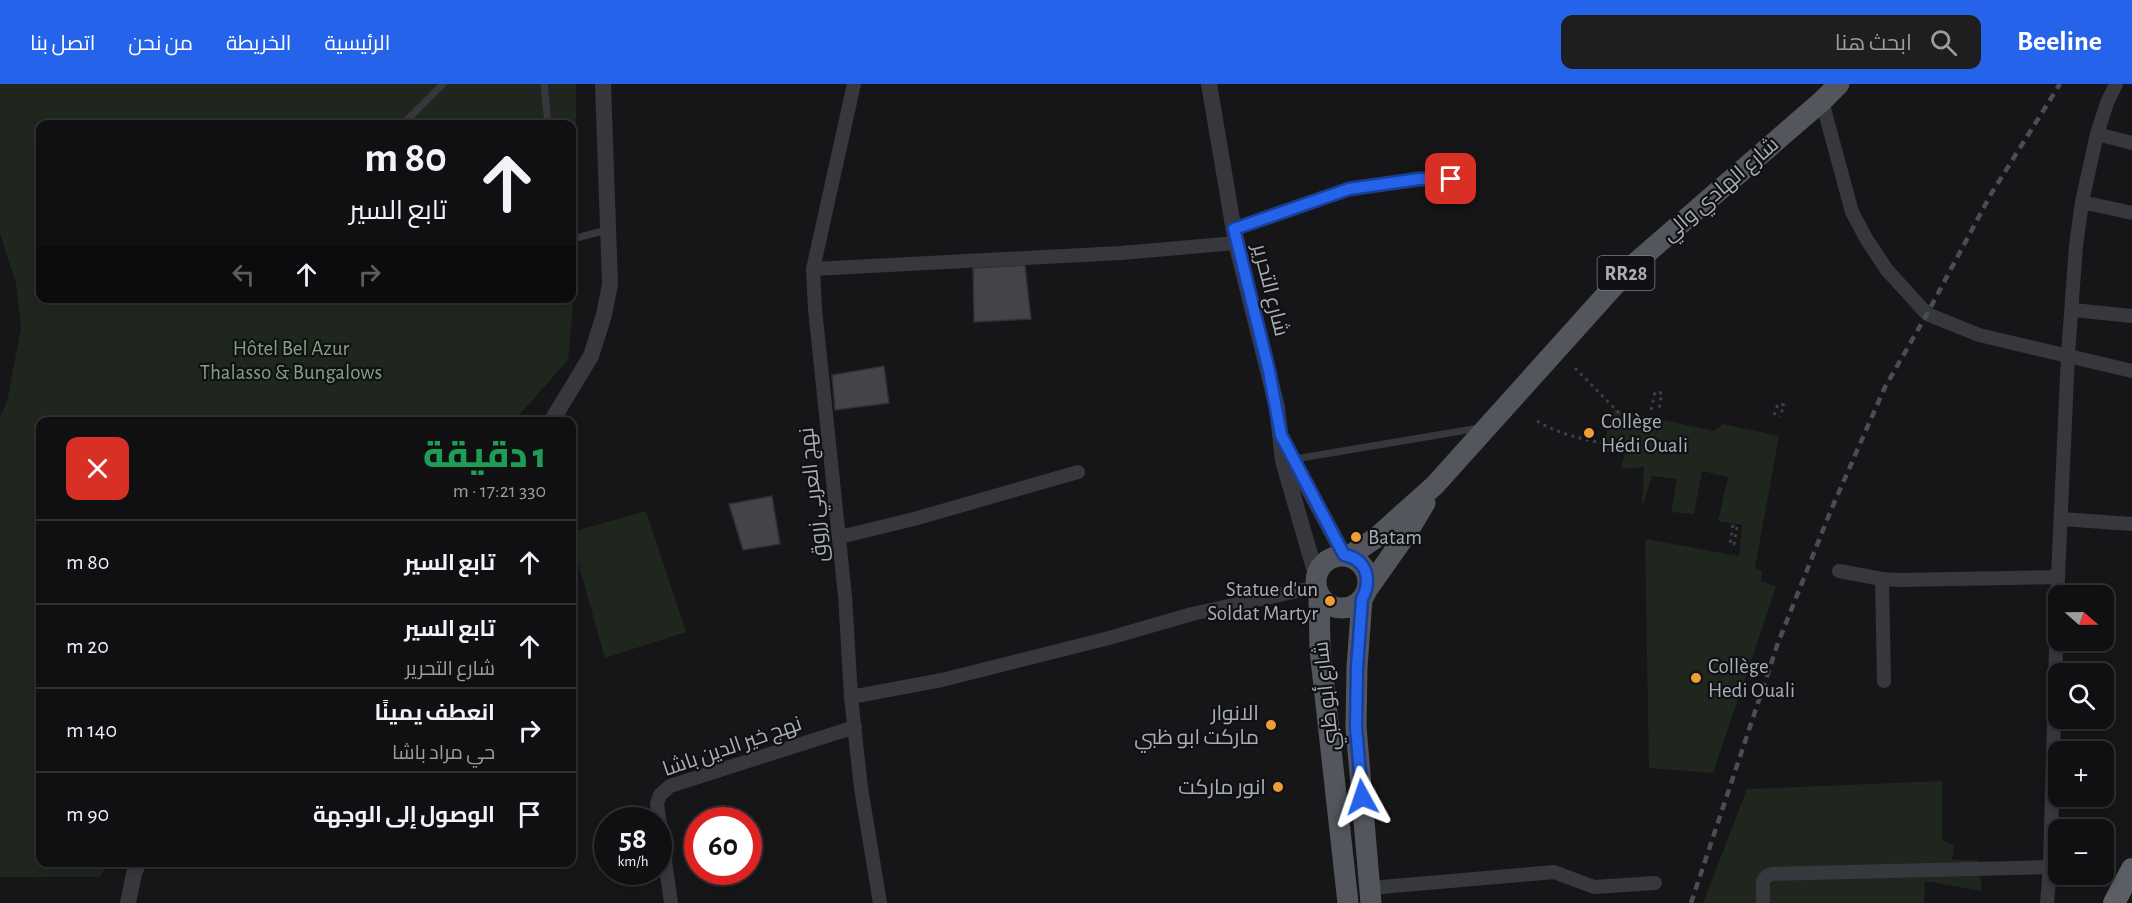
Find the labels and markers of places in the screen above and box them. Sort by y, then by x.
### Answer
pin [1425,153,1476,204]
place label: Collège Hédi Ouali [1601,411,1688,456]
marker: Collège Hédi Ouali [1582,426,1596,440]
place label: Batam [1368,527,1422,548]
marker: Batam [1349,530,1363,544]
place label: Statue d'un Soldat Martyr [1207,579,1318,624]
marker: Statue d'un Soldat Martyr [1323,594,1337,608]
place label: Collège Hedi Ouali [1708,656,1795,701]
marker: Collège Hedi Ouali [1689,671,1703,685]
place label: الانوار ماركت ابو ظبي [1134,703,1259,753]
marker: الانوار ماركت ابو ظبي [1264,718,1278,732]
place label: انور ماركت [1178,777,1266,799]
marker: انور ماركت [1271,780,1285,794]

